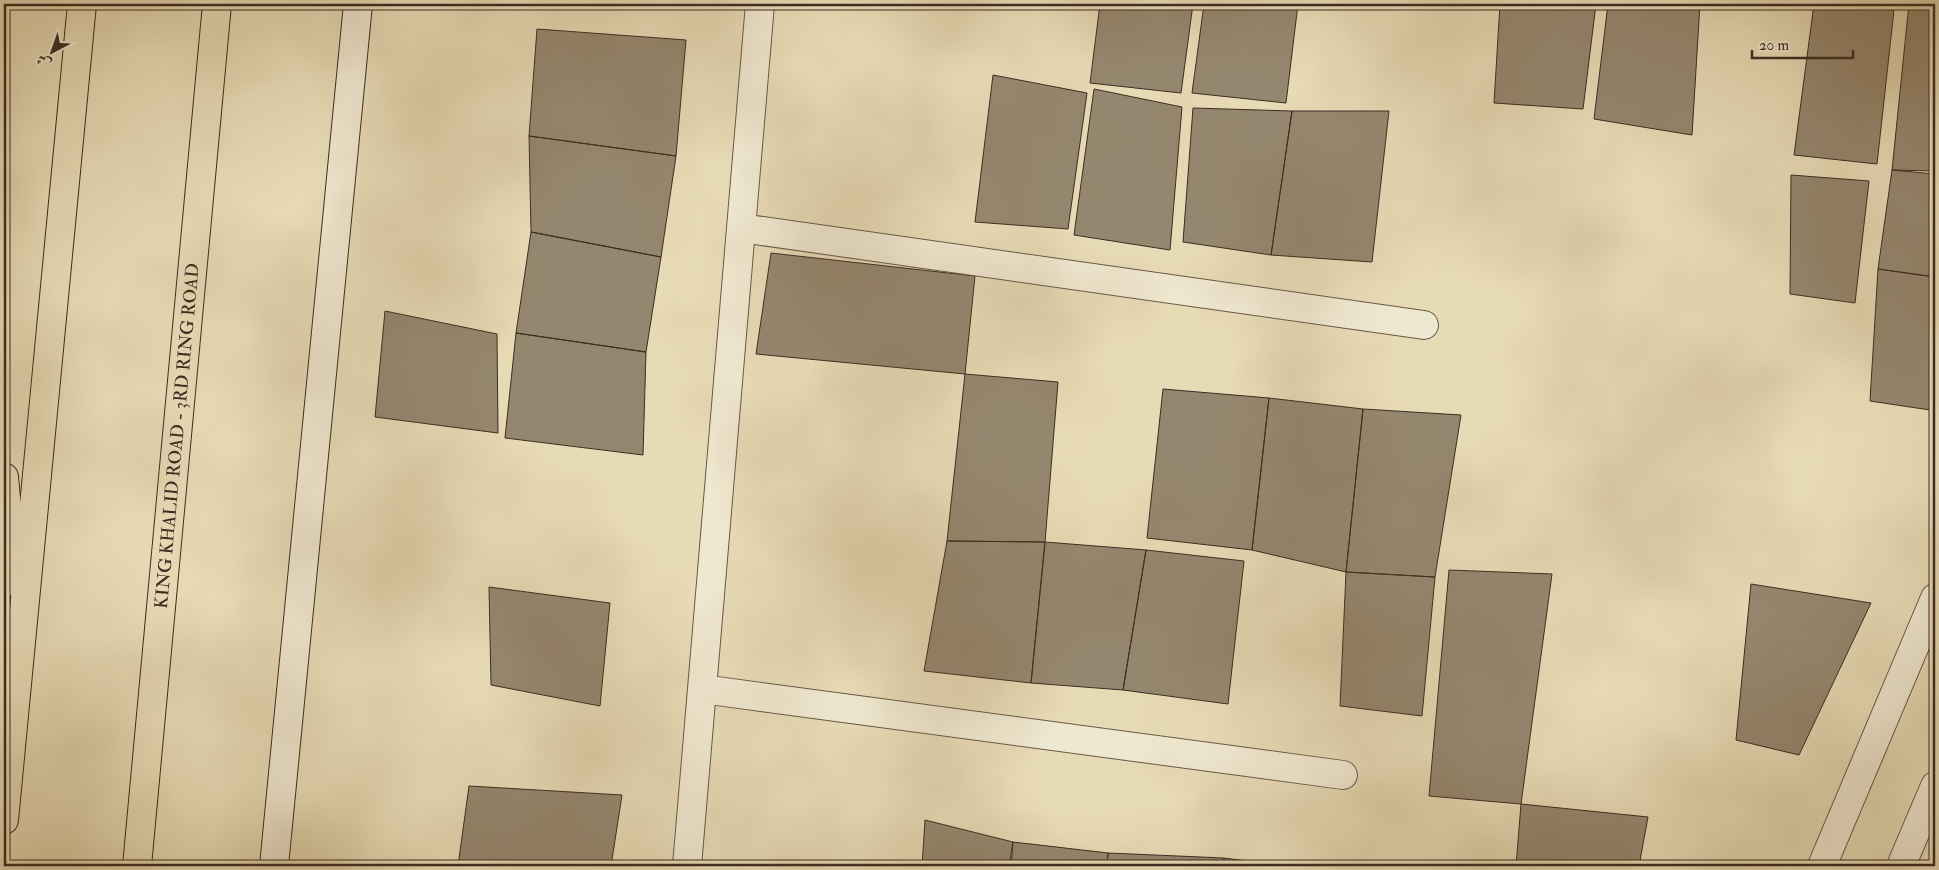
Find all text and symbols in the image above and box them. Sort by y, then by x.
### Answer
north arrow [28,28,78,78]
scale bar [1752,28,1853,60]
text: 20 m [1759,36,1789,55]
text: ش [33,50,55,72]
street label: KING KHALID ROAD - 3RD RING ROAD [150,262,205,610]

